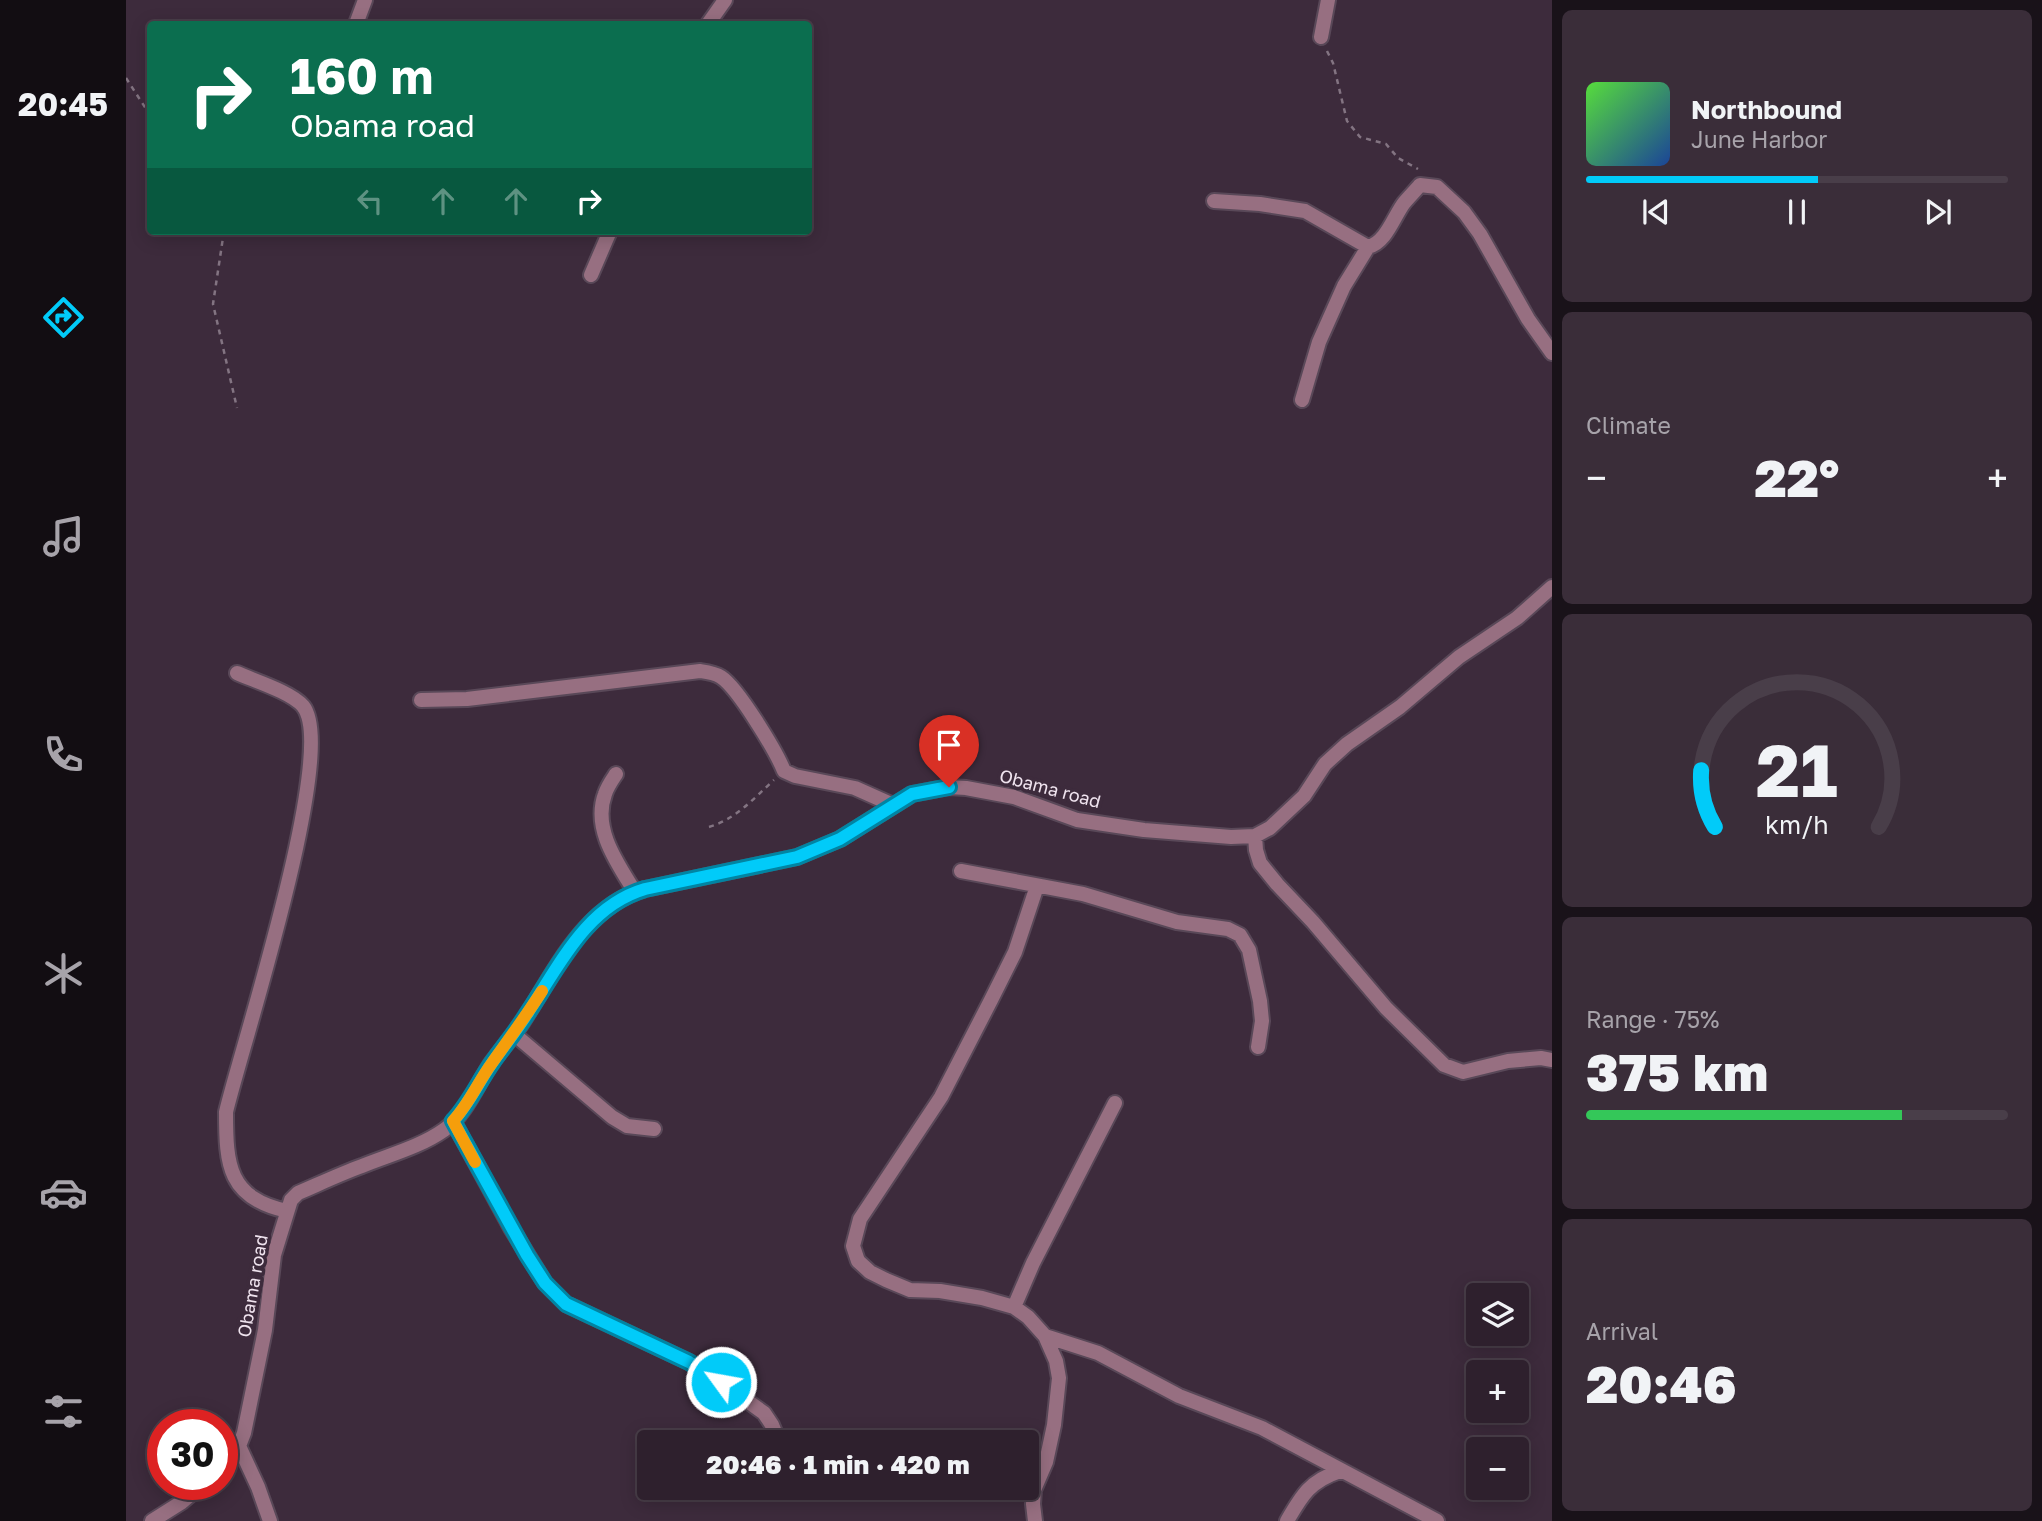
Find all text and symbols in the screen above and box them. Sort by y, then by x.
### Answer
text: 160 m [290,46,433,105]
icon: right [175,49,266,140]
text: 20:45 [18,85,108,123]
text: Northbound [1691,94,1842,125]
text: Obama road [290,106,475,144]
text: June Harbor [1691,125,1827,153]
icon: left [351,182,389,220]
icon: ahead [424,182,462,220]
icon: ahead [497,182,535,220]
icon: right [570,182,608,220]
icon: previous [1637,193,1675,231]
icon: pause [1778,193,1816,231]
icon: next [1919,193,1957,231]
icon: directions [39,293,88,342]
text: Climate [1586,411,1671,439]
text: 22° [1755,446,1839,508]
text: − [1586,455,1607,500]
text: + [1987,455,2008,500]
icon: music [39,512,88,561]
pin [919,715,979,787]
icon: arrive [930,726,968,764]
text: 21 [1756,726,1838,813]
icon: phone [39,730,88,779]
street label: Obama road [997,764,1103,812]
text: km/h [1765,808,1829,839]
icon: climate [39,949,88,998]
text: Range · 75% [1586,1005,1719,1033]
text: 375 km [1586,1040,1768,1102]
icon: car [39,1168,88,1217]
street label: Obama road [232,1233,272,1339]
map controls [1466,1283,1529,1500]
button: layers [1466,1283,1529,1346]
text: Arrival [1586,1317,1658,1345]
position arrow [684,1345,758,1419]
text: 20:46 [1586,1352,1737,1414]
button: + [1466,1360,1529,1423]
icon: filters [39,1387,88,1436]
speed limit sign: 30 [147,1409,238,1500]
button: − [1466,1437,1529,1500]
text: 20:46 · 1 min · 420 m [706,1449,970,1480]

